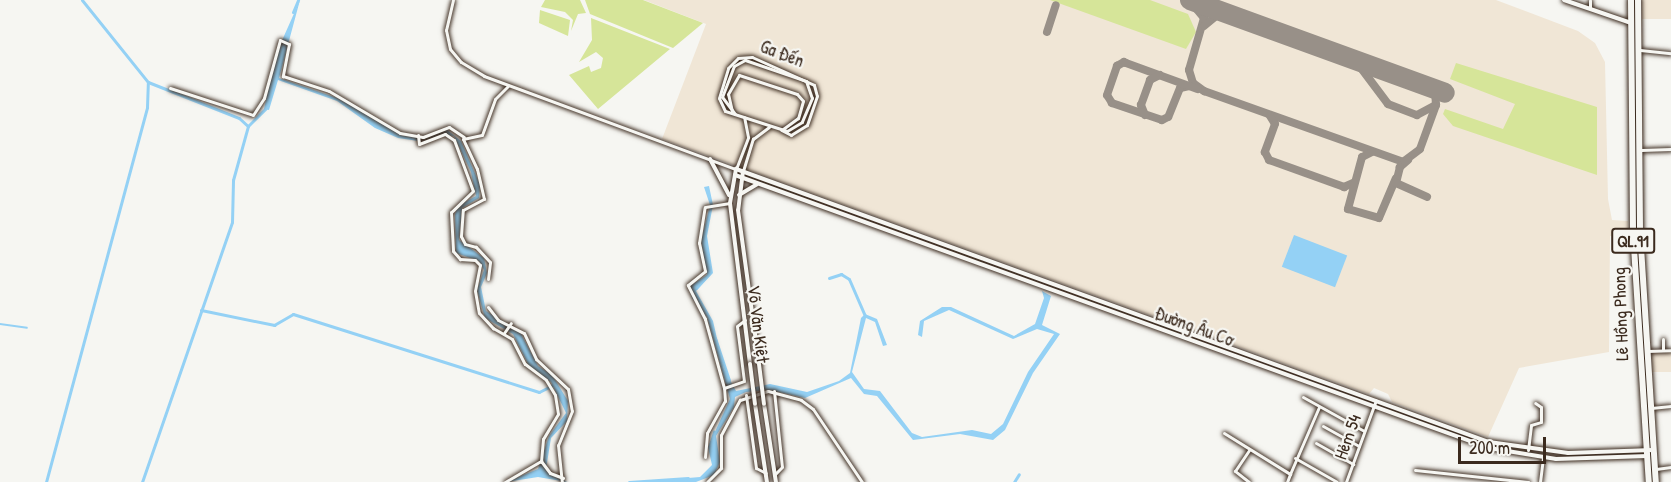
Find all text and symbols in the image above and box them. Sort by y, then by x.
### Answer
street label: Ga Đến [757,36,807,72]
road number: QL.91 [1610,228,1656,254]
street label: Lê Hồng Phong [1609,267,1633,361]
street label: Võ Văn Kiệt [743,284,773,364]
street label: Đường Âu Cơ [1152,303,1236,351]
street label: Hẻm 54 [1330,412,1366,462]
scale bar [1461,425,1550,463]
text: 200 m [1469,435,1510,460]

